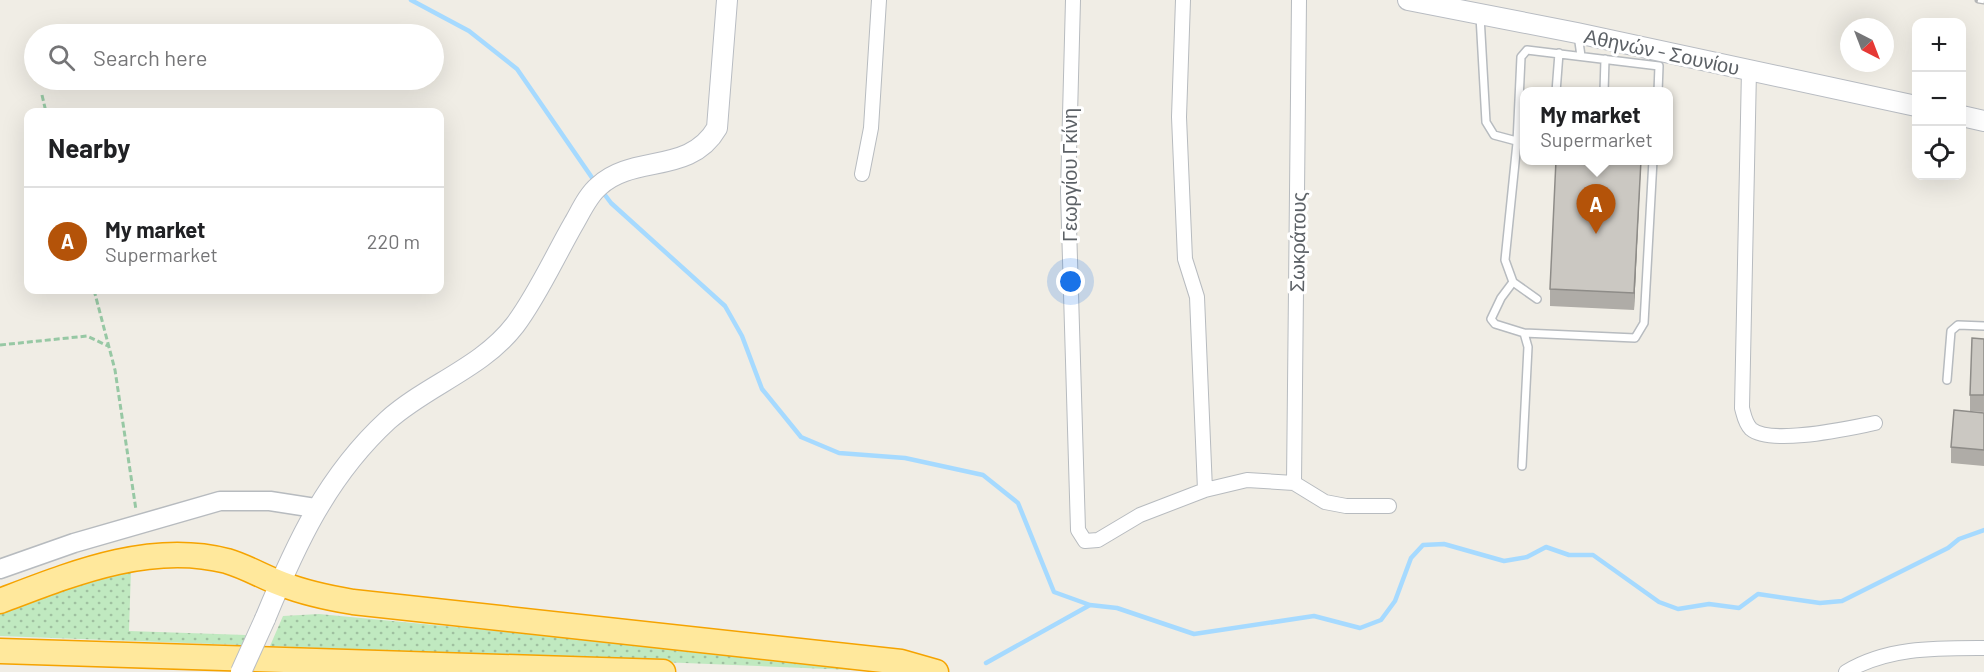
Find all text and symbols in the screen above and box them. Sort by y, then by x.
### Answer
north arrow [1840,18,1894,72]
map controls [1912,18,1966,180]
button: + [1912,18,1966,72]
street label: Αθηνών - Σουνίου [1582,23,1742,79]
search box [24,24,444,90]
icon: search [45,41,78,74]
text: Search here [93,44,207,70]
button: − [1912,72,1966,126]
popup [1520,87,1673,165]
text: My market [1540,101,1641,127]
street label: Γεωργίου Γκίνη [1057,108,1081,242]
button: locate [1912,126,1966,180]
text: Supermarket [1540,127,1653,151]
text: Nearby [48,132,130,163]
pin: A [1576,184,1616,234]
street label: Σωκράτους [1284,191,1310,292]
text: My market [105,216,205,242]
text: A [61,229,74,253]
text: 220 m [367,229,420,253]
text: Supermarket [105,242,218,266]
your location [1056,267,1085,296]

